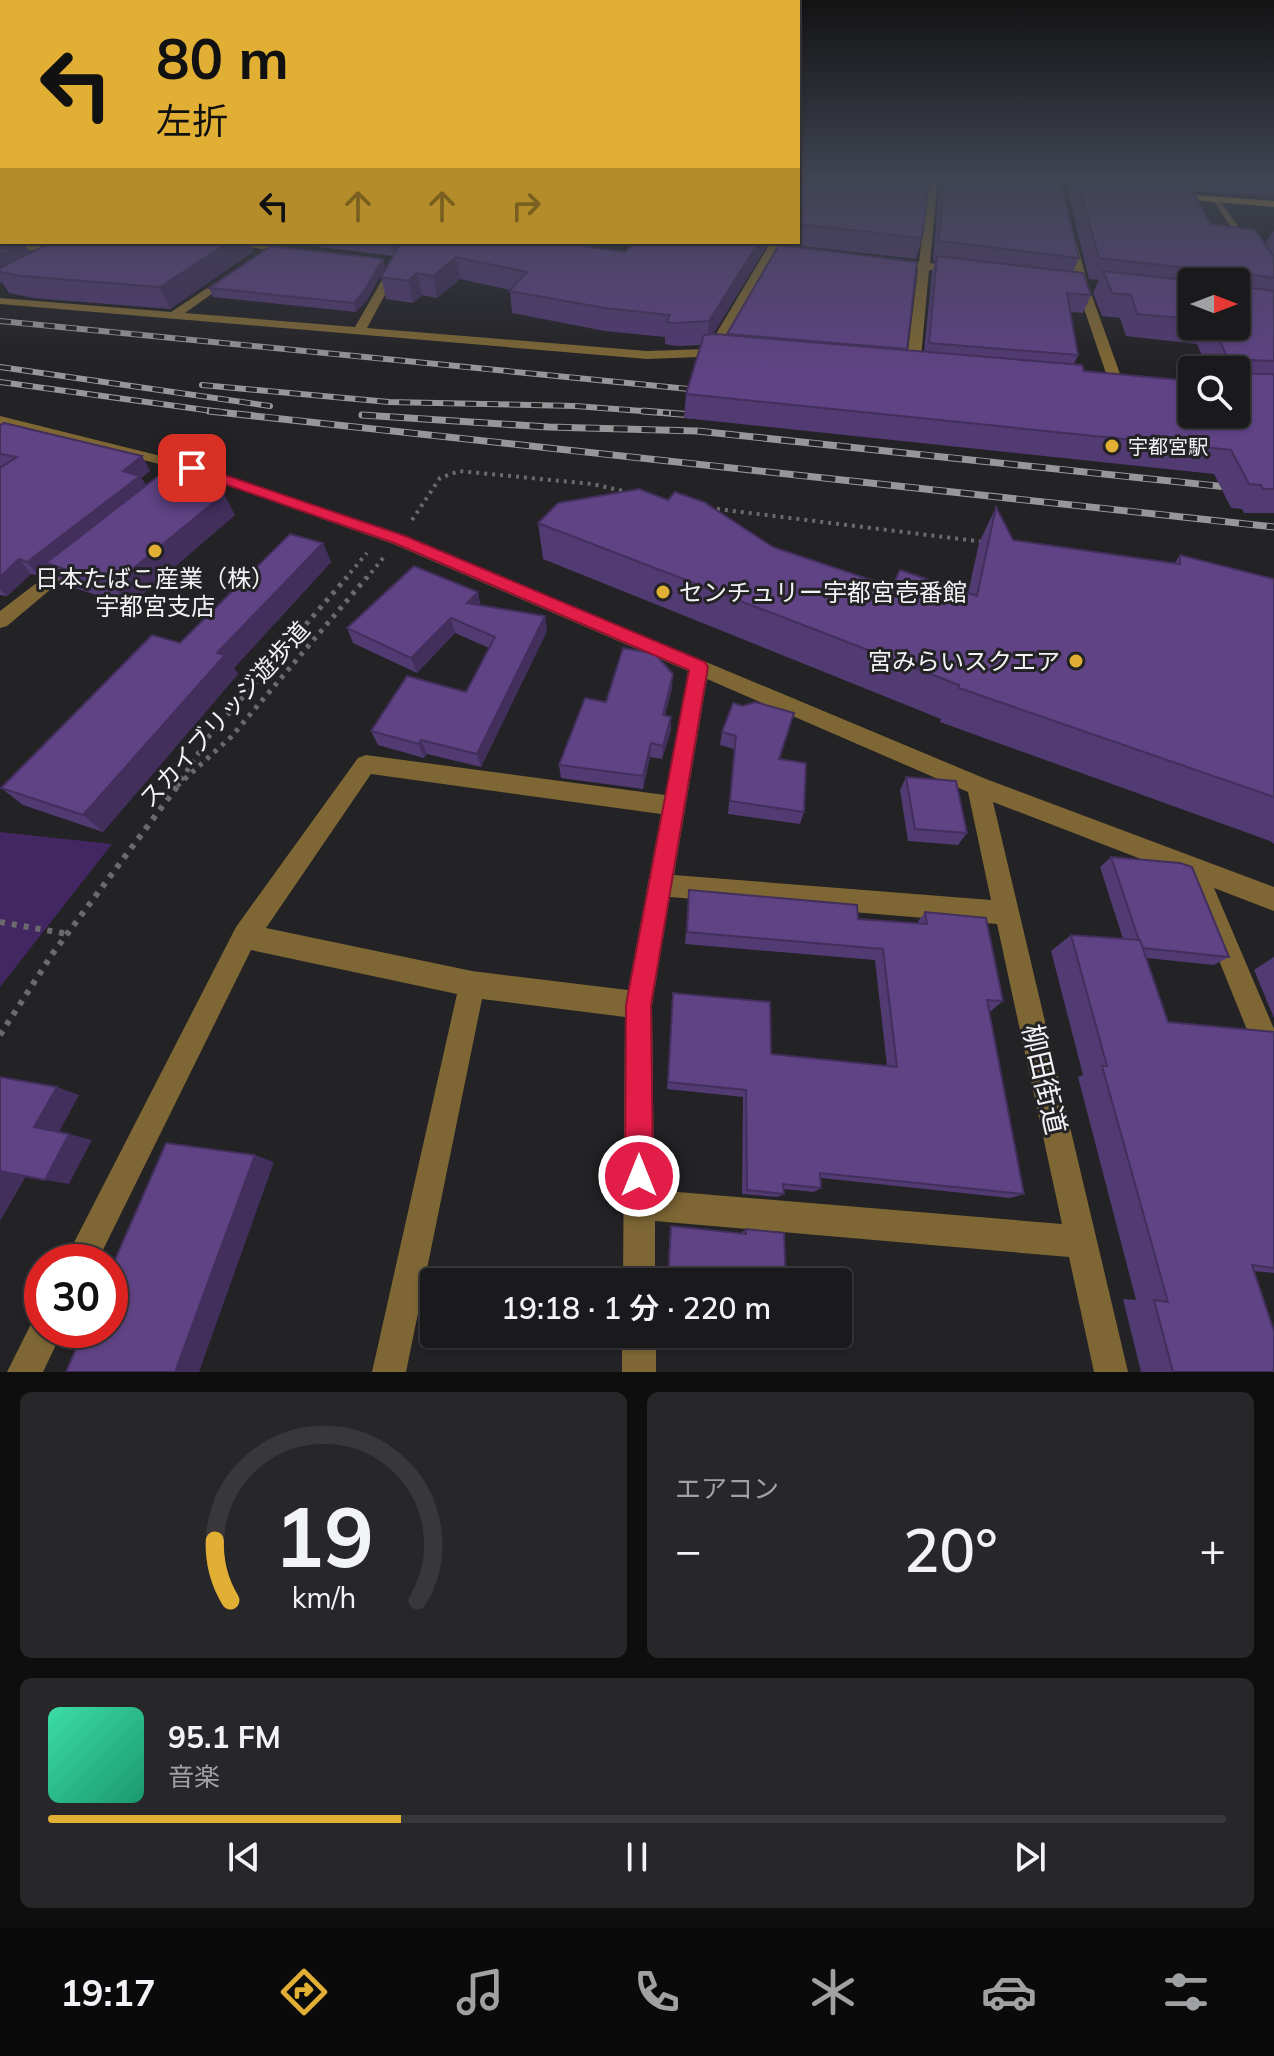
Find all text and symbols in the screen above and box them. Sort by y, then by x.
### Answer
text: 80 m [156,23,289,93]
icon: left [24,32,128,136]
text: 左折 [156,98,228,143]
icon: left [252,184,296,228]
icon: ahead [336,184,380,228]
icon: ahead [420,184,464,228]
icon: right [504,184,548,228]
north arrow [1178,268,1250,340]
map controls [1178,268,1250,428]
button: search [1178,356,1250,428]
pin [158,434,226,502]
place label: 宇都宮駅 [1128,434,1208,459]
marker: 宇都宮駅 [1103,437,1121,455]
icon: arrive [170,446,214,490]
marker: 日本たばこ産業（株） 宇都宮支店 [146,542,164,560]
place label: 日本たばこ産業（株） 宇都宮支店 [35,563,275,621]
place label: センチュリー宇都宮壱番館 [679,577,967,607]
marker: センチュリー宇都宮壱番館 [654,583,672,601]
street label: スカイブリッジ遊歩道 [133,615,315,813]
place label: 宮みらいスクエア [868,646,1060,676]
marker: 宮みらいスクエア [1067,652,1085,670]
street label: 柳田街道 [1015,1020,1075,1138]
position arrow [597,1134,681,1218]
speed limit sign: 30 [24,1244,128,1348]
text: 19:18 · 1 分 · 220 m [501,1289,771,1327]
text: エアコン [675,1472,779,1505]
text: 19 [274,1483,373,1588]
text: 20° [903,1512,998,1587]
text: − [675,1522,701,1577]
text: + [1200,1522,1226,1577]
text: km/h [291,1579,356,1615]
text: 95.1 FM [168,1718,281,1756]
text: 音楽 [168,1760,220,1793]
icon: previous [222,1835,266,1879]
icon: pause [615,1835,659,1879]
icon: next [1008,1835,1052,1879]
icon: directions [276,1964,332,2020]
icon: music [452,1964,508,2020]
icon: phone [629,1964,685,2020]
icon: climate [805,1964,861,2020]
icon: car [981,1964,1037,2020]
icon: filters [1158,1964,1214,2020]
text: 19:17 [60,1970,156,2015]

